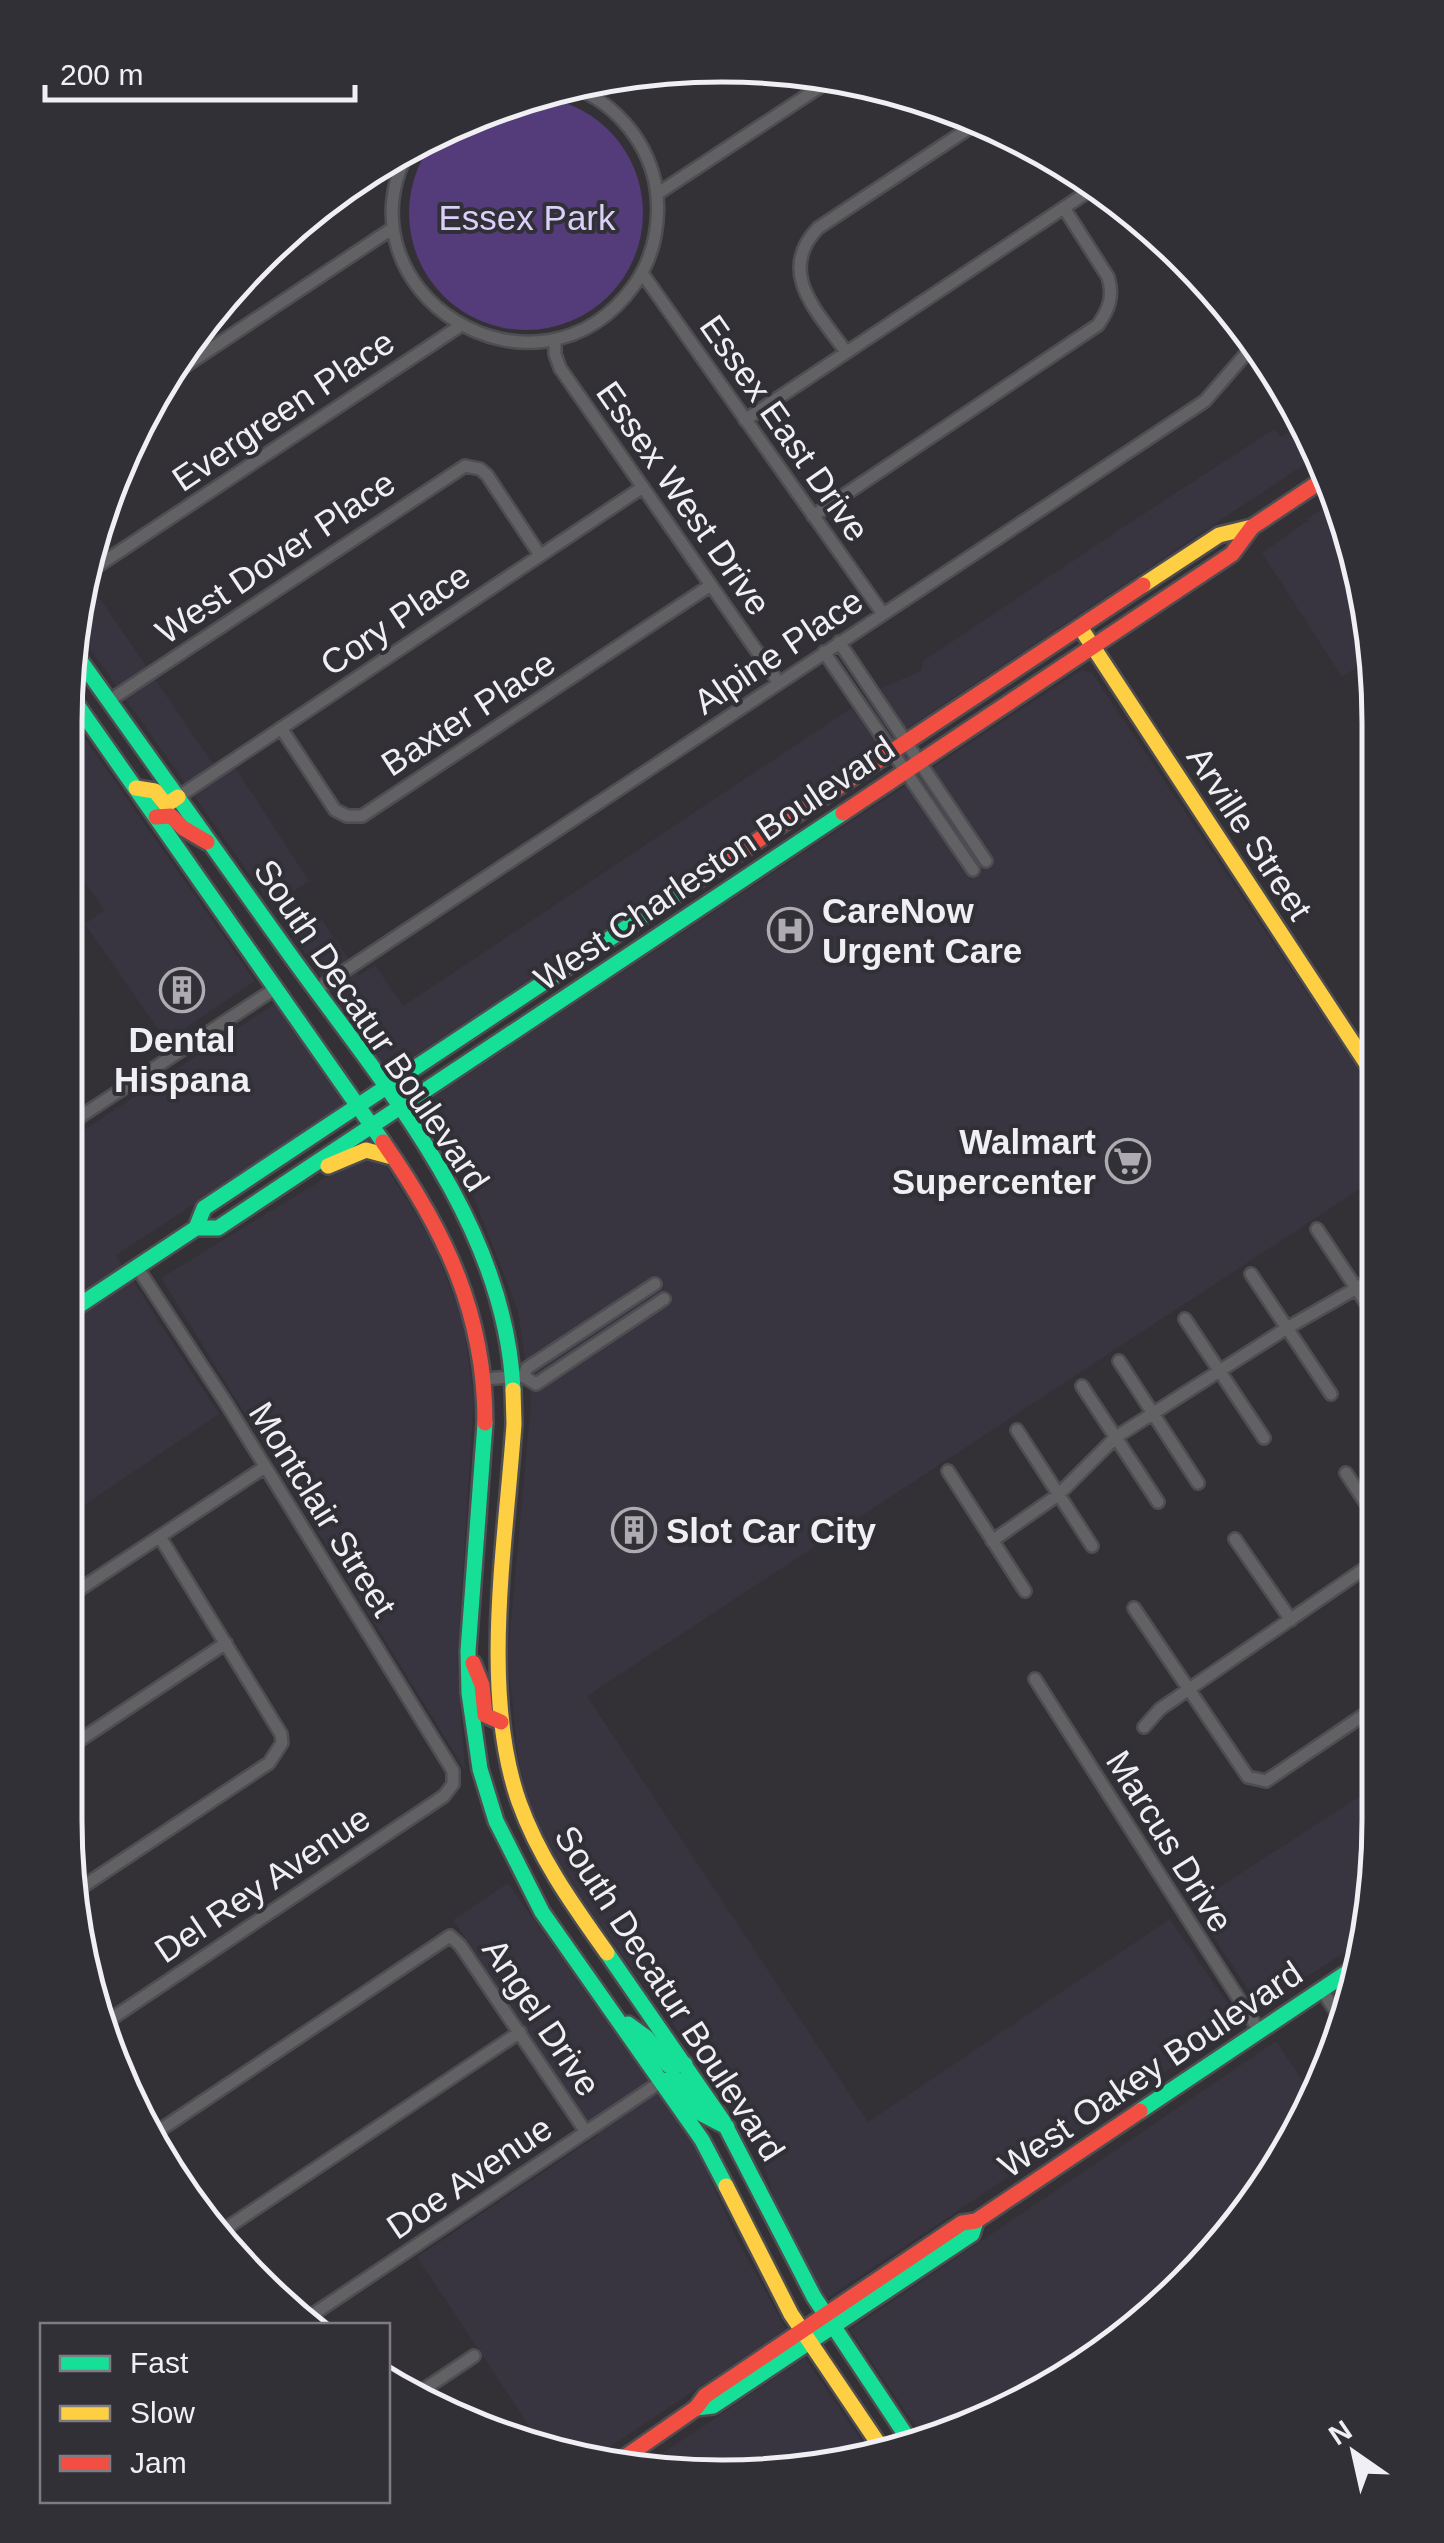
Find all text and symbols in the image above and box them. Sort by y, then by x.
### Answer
scale bar [45,40,355,102]
text: 200 m [60,58,143,91]
park label: Essex Park [439,198,616,237]
street label: Essex East Drive [693,308,877,548]
street label: Evergreen Place [165,321,401,499]
street label: Essex West Drive [589,374,779,622]
street label: West Dover Place [148,463,402,651]
street label: Cory Place [313,555,477,683]
street label: Alpine Place [686,580,870,722]
street label: Baxter Place [374,643,562,783]
street label: West Charleston Boulevard [527,728,901,998]
street label: Arville Street [1180,739,1321,927]
street label: South Decatur Boulevard [246,852,498,1198]
place label: CareNow Urgent Care [822,891,1022,970]
hospital icon: CareNow Urgent Care [767,907,813,953]
building icon: Dental Hispana [159,967,205,1013]
place label: Dental Hispana [114,1020,251,1099]
place label: Walmart Supercenter [892,1122,1096,1201]
supermarket icon: Walmart Supercenter [1105,1138,1151,1184]
street label: Montclair Street [242,1395,405,1623]
building icon: Slot Car City [611,1507,657,1553]
place label: Slot Car City [666,1511,877,1550]
street label: Marcus Drive [1099,1743,1241,1939]
street label: Del Rey Avenue [147,1798,377,1970]
street label: South Decatur Boulevard [547,1818,793,2168]
street label: Angel Drive [475,1931,609,2103]
street label: West Oakey Boulevard [991,1953,1309,2185]
street label: Doe Avenue [379,2108,559,2246]
legend [40,2323,390,2503]
text: Fast [130,2346,189,2379]
text: Slow [130,2396,195,2429]
north arrow [1304,2403,1404,2503]
text: N [1323,2414,1357,2451]
text: Jam [130,2446,187,2479]

